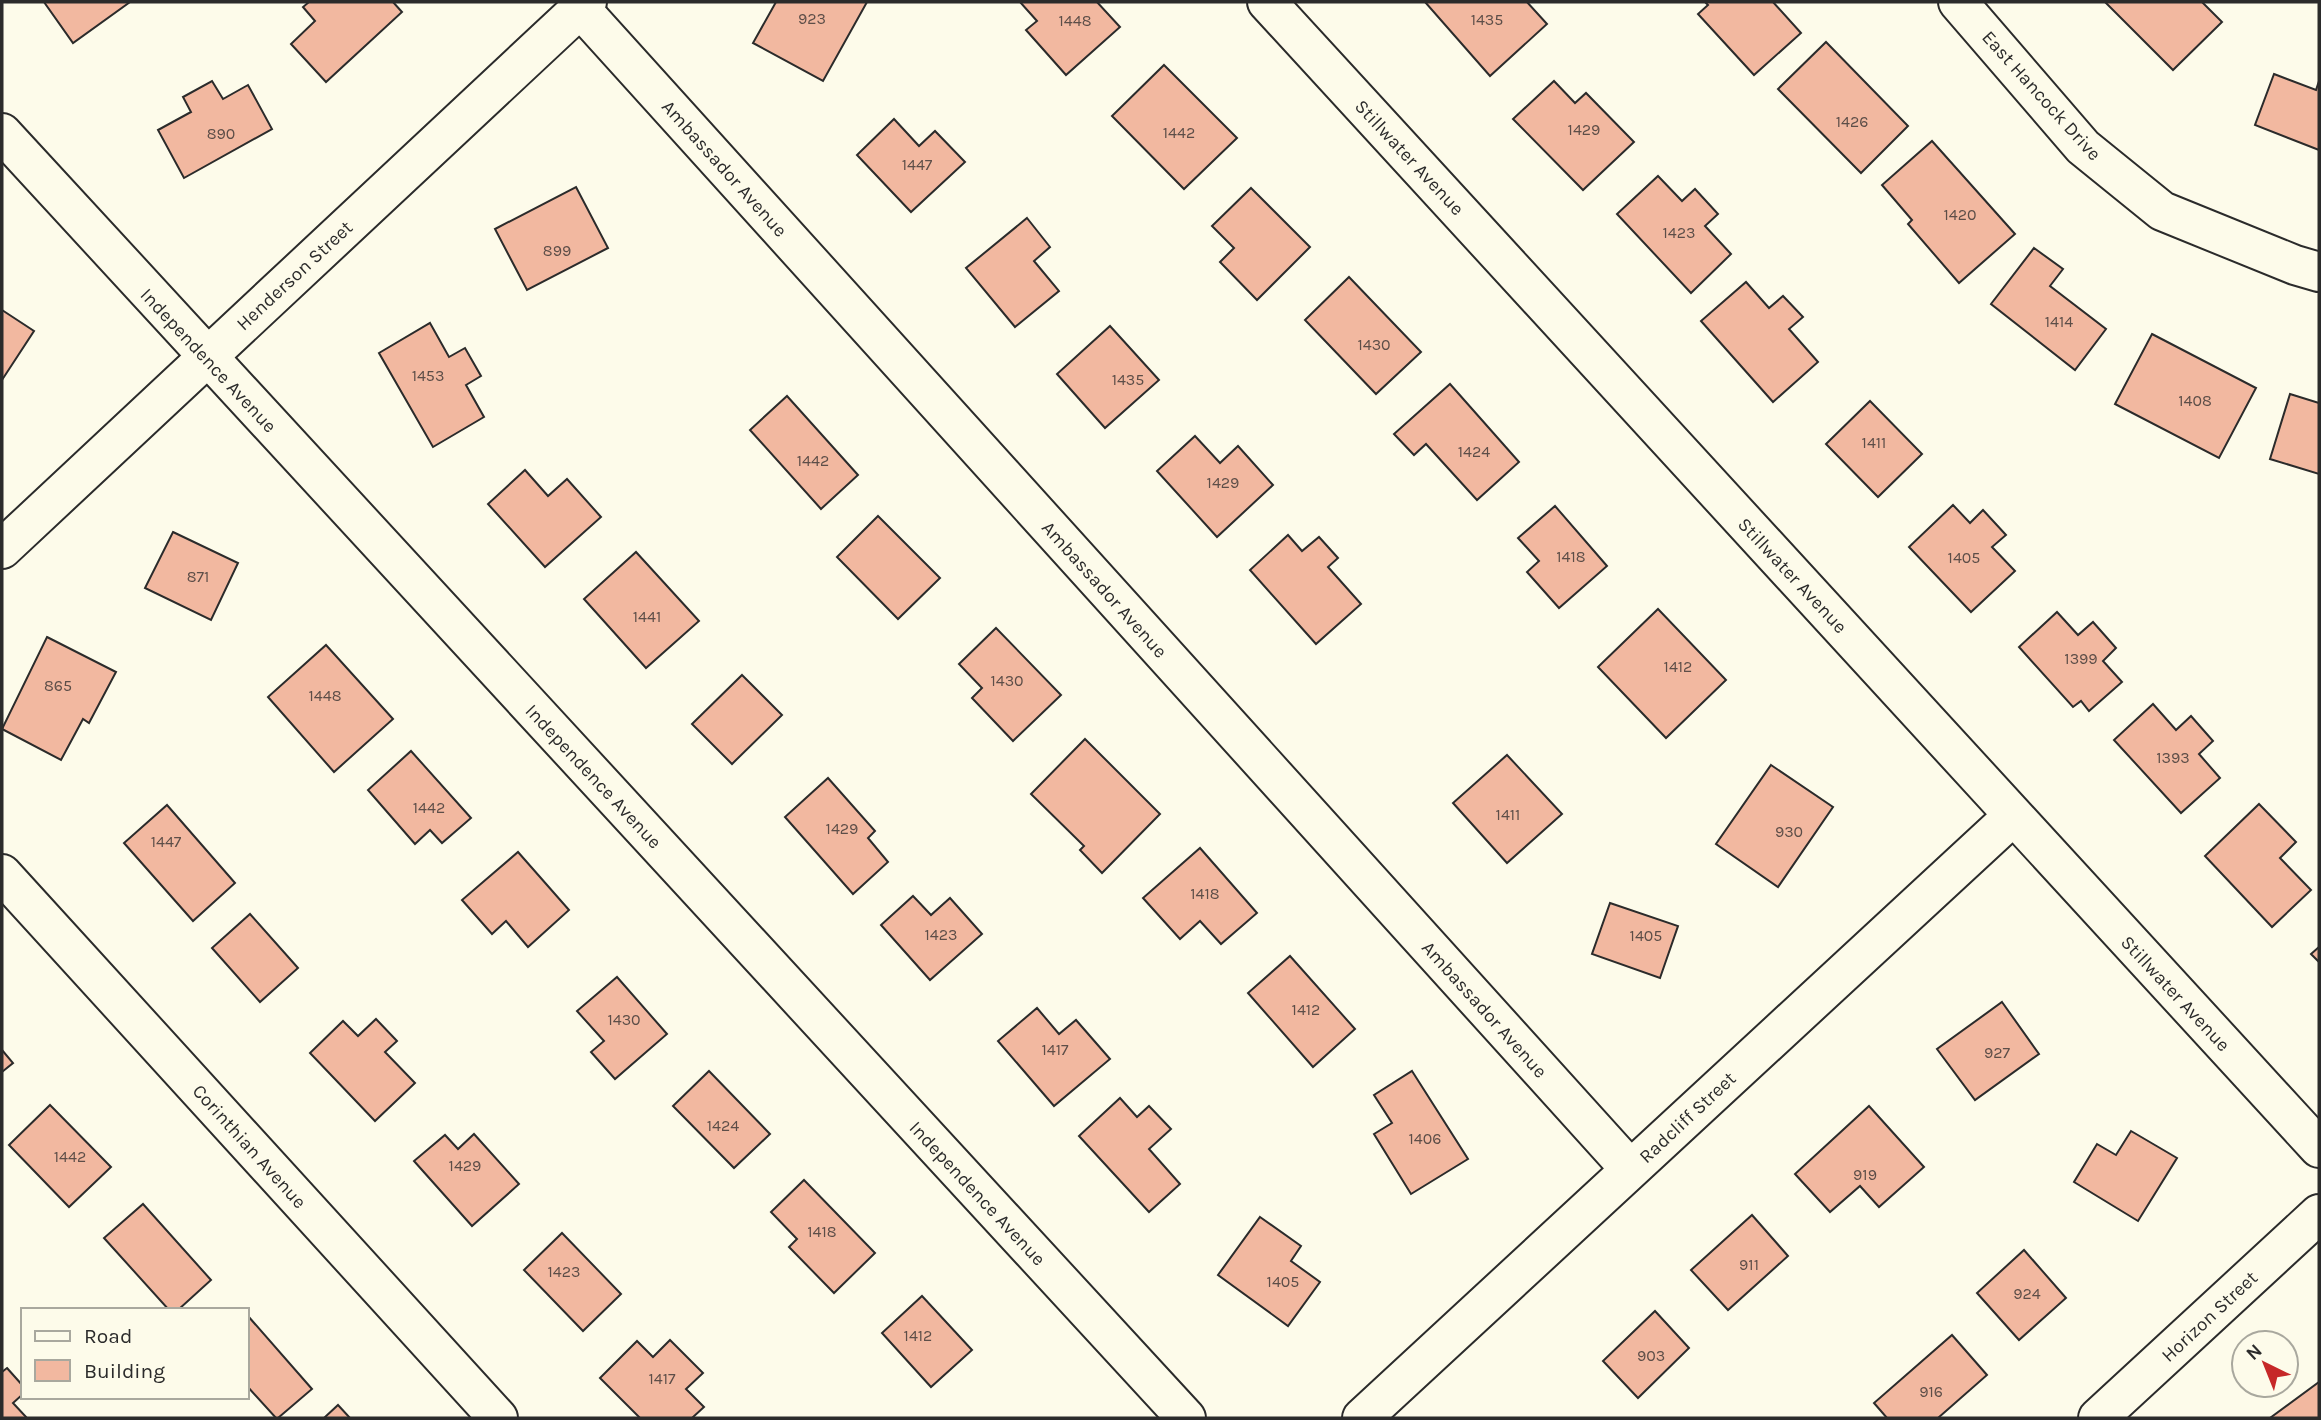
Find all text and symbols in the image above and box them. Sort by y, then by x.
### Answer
house number: 923 [798,9,826,28]
house number: 1435 [1471,10,1503,29]
house number: 1448 [1059,11,1092,30]
street label: East Hancock Drive [1977,26,2105,165]
street label: Stillwater Avenue [1350,95,1468,220]
street label: Ambassador Avenue [657,96,791,242]
house number: 1426 [1836,112,1868,131]
house number: 1429 [1568,120,1600,139]
house number: 1442 [1163,123,1195,142]
house number: 890 [207,124,235,143]
house number: 1447 [902,155,933,174]
house number: 1420 [1944,205,1977,224]
street label: Henderson Street [232,216,357,335]
house number: 1423 [1663,223,1695,242]
house number: 899 [543,241,571,260]
street label: Independence Avenue [136,284,281,437]
house number: 1414 [2045,312,2073,331]
house number: 1430 [1357,335,1391,354]
house number: 1453 [412,366,444,385]
house number: 1435 [1112,370,1144,389]
house number: 1408 [2178,391,2212,410]
house number: 1411 [1862,433,1886,452]
house number: 1424 [1458,442,1490,461]
house number: 1442 [797,451,829,470]
house number: 1429 [1207,473,1239,492]
street label: Stillwater Avenue [1733,513,1851,638]
street label: Ambassador Avenue [1037,517,1171,663]
house number: 1418 [1556,547,1586,566]
house number: 1405 [1948,548,1980,567]
house number: 871 [187,567,209,586]
house number: 1441 [633,607,661,626]
house number: 1399 [2064,649,2098,668]
house number: 1412 [1664,657,1692,676]
house number: 1430 [990,671,1024,690]
house number: 865 [44,676,72,695]
house number: 1448 [309,686,342,705]
street label: Independence Avenue [521,700,666,853]
house number: 1393 [2156,748,2190,767]
house number: 1442 [413,798,445,817]
house number: 1411 [1496,805,1520,824]
house number: 1429 [826,819,858,838]
house number: 930 [1775,822,1803,841]
house number: 1447 [151,832,182,851]
house number: 1418 [1190,884,1220,903]
house number: 1423 [925,925,957,944]
house number: 1405 [1630,926,1662,945]
street label: Stillwater Avenue [2116,931,2234,1056]
street label: Ambassador Avenue [1417,937,1551,1083]
house number: 1412 [1292,1000,1320,1019]
house number: 1430 [607,1010,641,1029]
house number: 1417 [1041,1040,1069,1059]
house number: 927 [1984,1043,2011,1062]
street label: Radcliff Street [1635,1067,1740,1168]
street label: Corinthian Avenue [188,1080,311,1213]
house number: 1424 [707,1116,739,1135]
street label: Independence Avenue [905,1117,1050,1270]
house number: 1406 [1409,1129,1441,1148]
house number: 1442 [54,1147,86,1166]
house number: 1429 [449,1156,481,1175]
house number: 919 [1853,1165,1877,1184]
house number: 1418 [807,1222,837,1241]
house number: 911 [1739,1255,1759,1274]
house number: 1423 [548,1262,580,1281]
street label: Horizon Street [2157,1267,2262,1367]
house number: 1405 [1267,1272,1299,1291]
house number: 924 [2013,1284,2041,1303]
legend [21,1308,248,1399]
text: Road [84,1324,132,1348]
house number: 1412 [904,1326,932,1345]
north arrow [2230,1329,2300,1399]
text: N [2242,1340,2267,1365]
house number: 903 [1637,1346,1665,1365]
text: Building [84,1359,165,1383]
house number: 1417 [648,1369,676,1388]
house number: 916 [1919,1382,1943,1401]

